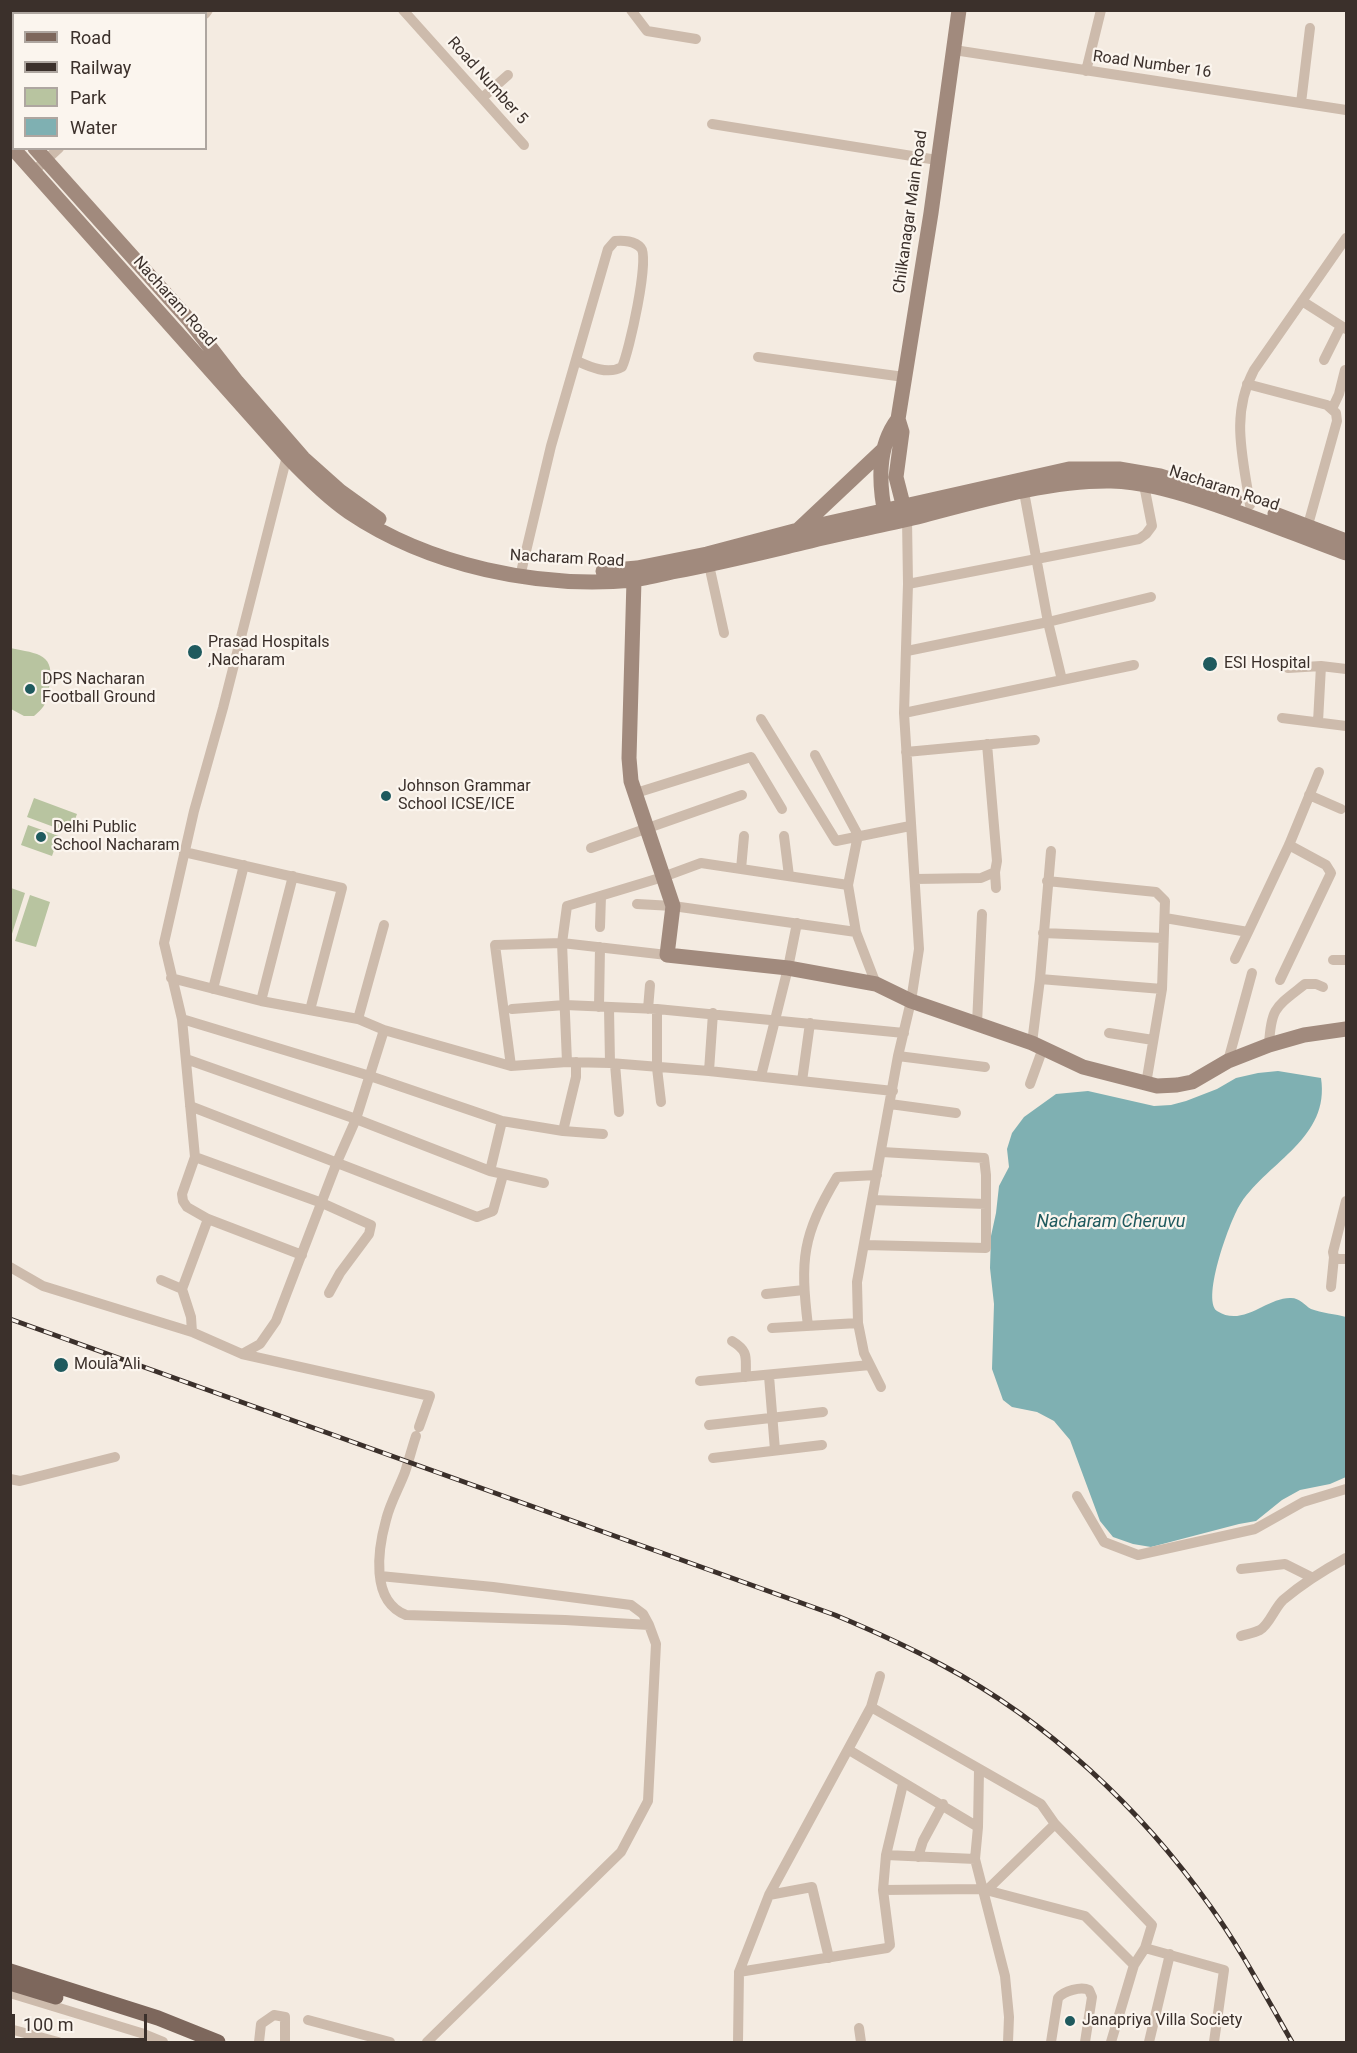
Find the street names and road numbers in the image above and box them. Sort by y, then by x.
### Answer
street label: Road Number 5 [443,33,531,129]
street label: Road Number 16 [1091,47,1213,83]
street label: Chilkanagar Main Road [890,129,932,295]
street label: Nacharam Road [129,253,219,351]
street label: Nacharam Road [1167,462,1281,516]
street label: Nacharam Road [509,546,625,572]

